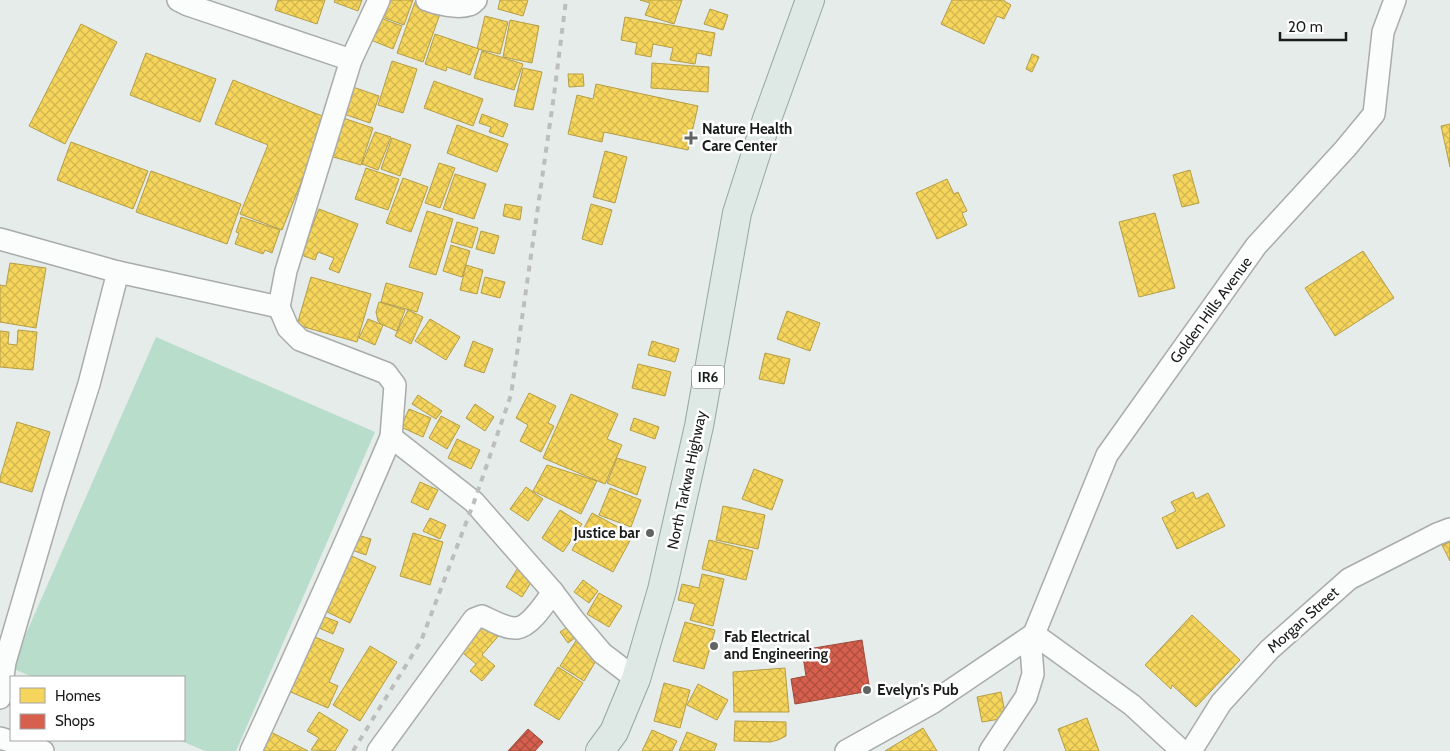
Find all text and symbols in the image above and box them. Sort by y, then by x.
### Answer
scale bar [1280,10,1346,42]
text: 20 m [1288,18,1323,36]
place label: Nature Health Care Center [702,120,792,155]
marker: Nature Health Care Center [684,131,698,145]
street label: Golden Hills Avenue [1166,253,1256,367]
road number: IR6 [692,366,724,388]
street label: North Tarkwa Highway [663,409,711,551]
place label: Justice bar [573,524,640,542]
marker: Justice bar [644,527,656,539]
street label: Morgan Street [1264,583,1342,657]
place label: Fab Electrical and Engineering [724,628,828,663]
marker: Fab Electrical and Engineering [708,640,720,652]
legend [10,676,185,741]
place label: Evelyn's Pub [877,681,959,699]
marker: Evelyn's Pub [861,684,873,696]
text: Homes [55,687,101,705]
text: Shops [55,712,95,730]

